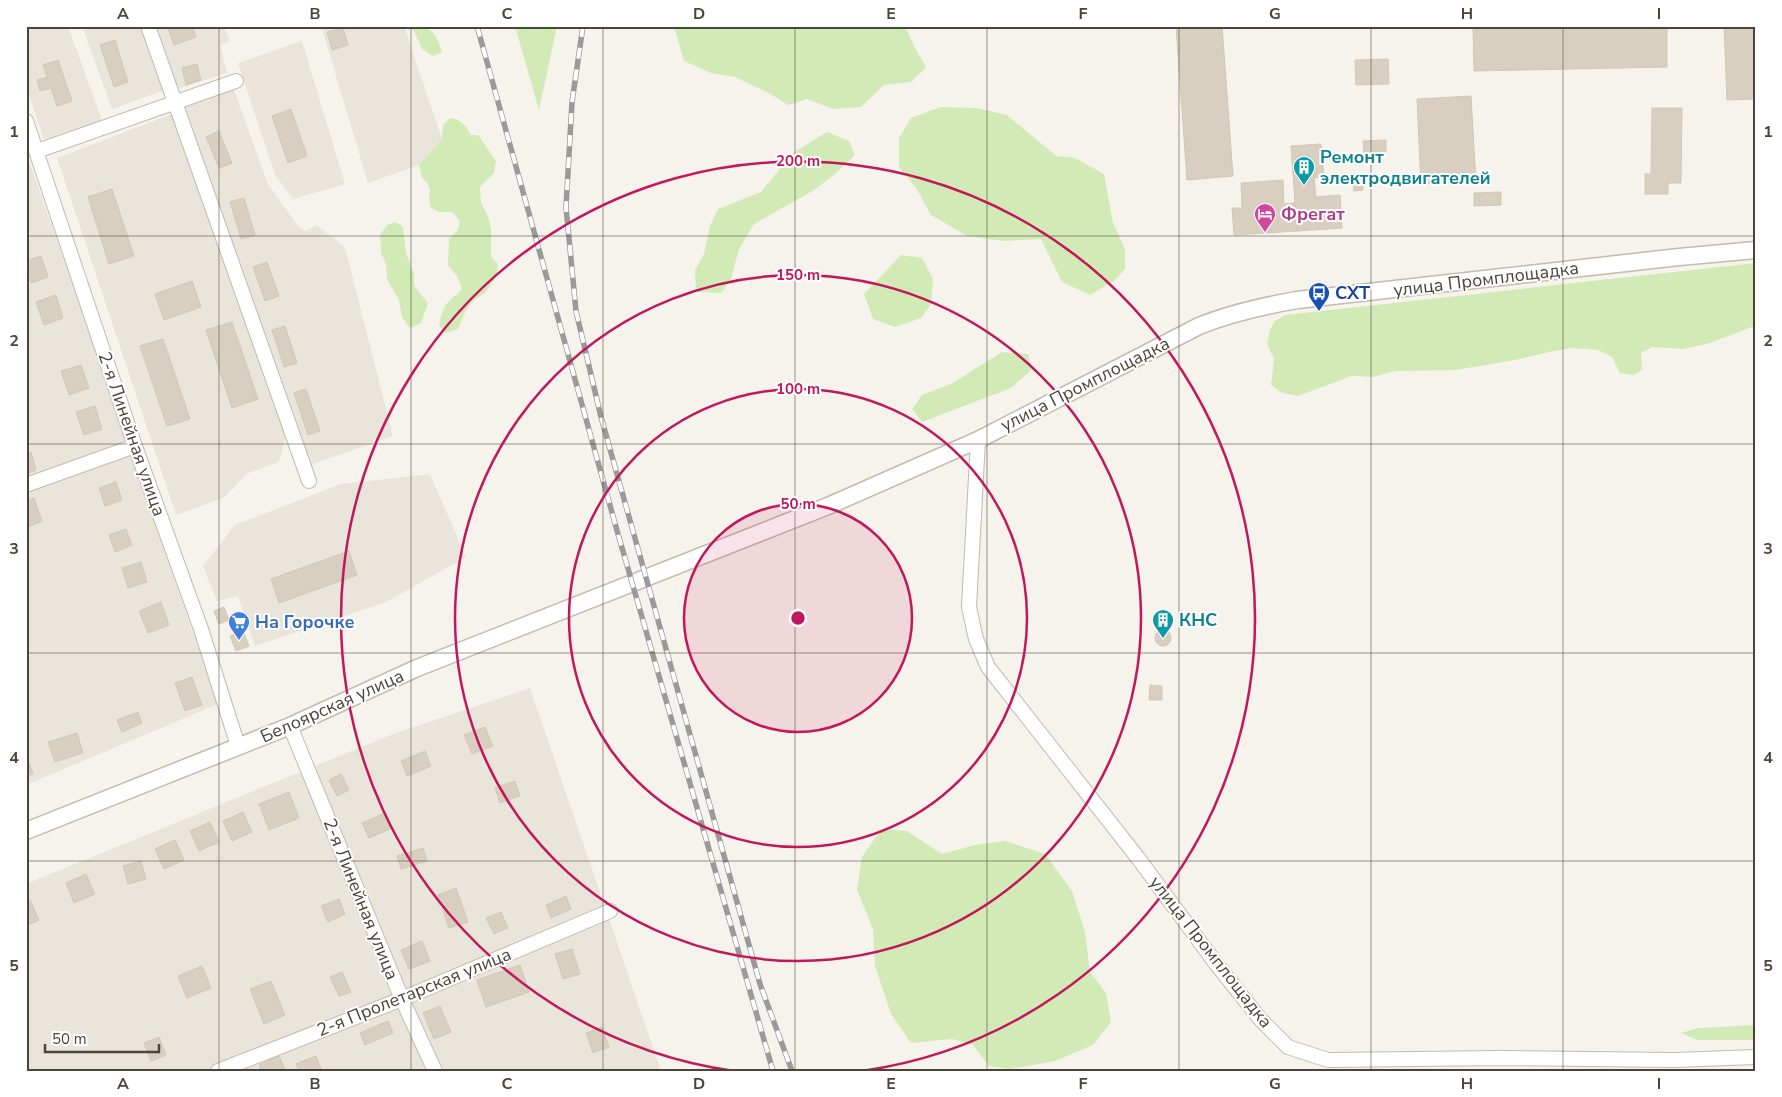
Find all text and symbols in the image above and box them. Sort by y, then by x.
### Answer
text: A [117,3,129,25]
text: B [309,3,321,25]
text: C [502,3,513,25]
text: D [693,3,705,25]
text: E [886,3,896,25]
text: F [1079,3,1088,25]
text: G [1269,3,1281,25]
text: H [1461,3,1473,25]
text: I [1657,3,1661,25]
text: 1 [9,121,19,143]
text: 1 [1763,121,1773,143]
place label: Ремонт электродвигателей [1320,145,1491,190]
text: 200 m [776,151,820,171]
building icon: Ремонт электродвигателей [1292,155,1316,186]
hotel icon: Фрегат [1253,202,1277,233]
place label: Фрегат [1281,202,1345,226]
street label: улица Промплощадка [1392,256,1580,302]
text: 150 m [776,265,820,285]
bus stop icon: СХТ [1307,281,1331,312]
place label: СХТ [1335,281,1371,305]
text: 2 [9,330,19,352]
text: 2 [1763,330,1773,352]
street label: улица Промплощадка [996,331,1174,437]
street label: 2-я Линейная улица [93,349,171,519]
text: 100 m [776,379,820,399]
text: 50 m [780,494,816,514]
text: 3 [9,538,19,560]
text: 3 [1763,538,1773,560]
building icon: КНС [1151,608,1175,639]
place label: КНС [1179,608,1217,632]
centre of rings [789,609,807,627]
supermarket icon: На Горочке [227,610,251,641]
place label: На Горочке [255,610,354,634]
street label: Белоярская улица [256,664,408,748]
text: 4 [9,747,19,769]
text: 4 [1763,747,1773,769]
street label: 2-я Линейная улица [318,815,404,983]
street label: улица Промплощадка [1144,871,1278,1033]
street label: 2-я Пролетарская улица [313,942,515,1042]
text: 5 [9,955,19,977]
text: 5 [1763,955,1773,977]
scale bar [45,1022,159,1054]
text: 50 m [52,1029,87,1049]
text: A [117,1073,129,1095]
text: B [309,1073,321,1095]
text: C [502,1073,513,1095]
text: D [693,1073,705,1095]
text: E [886,1073,896,1095]
text: F [1079,1073,1088,1095]
text: G [1269,1073,1281,1095]
text: H [1461,1073,1473,1095]
text: I [1657,1073,1661,1095]

